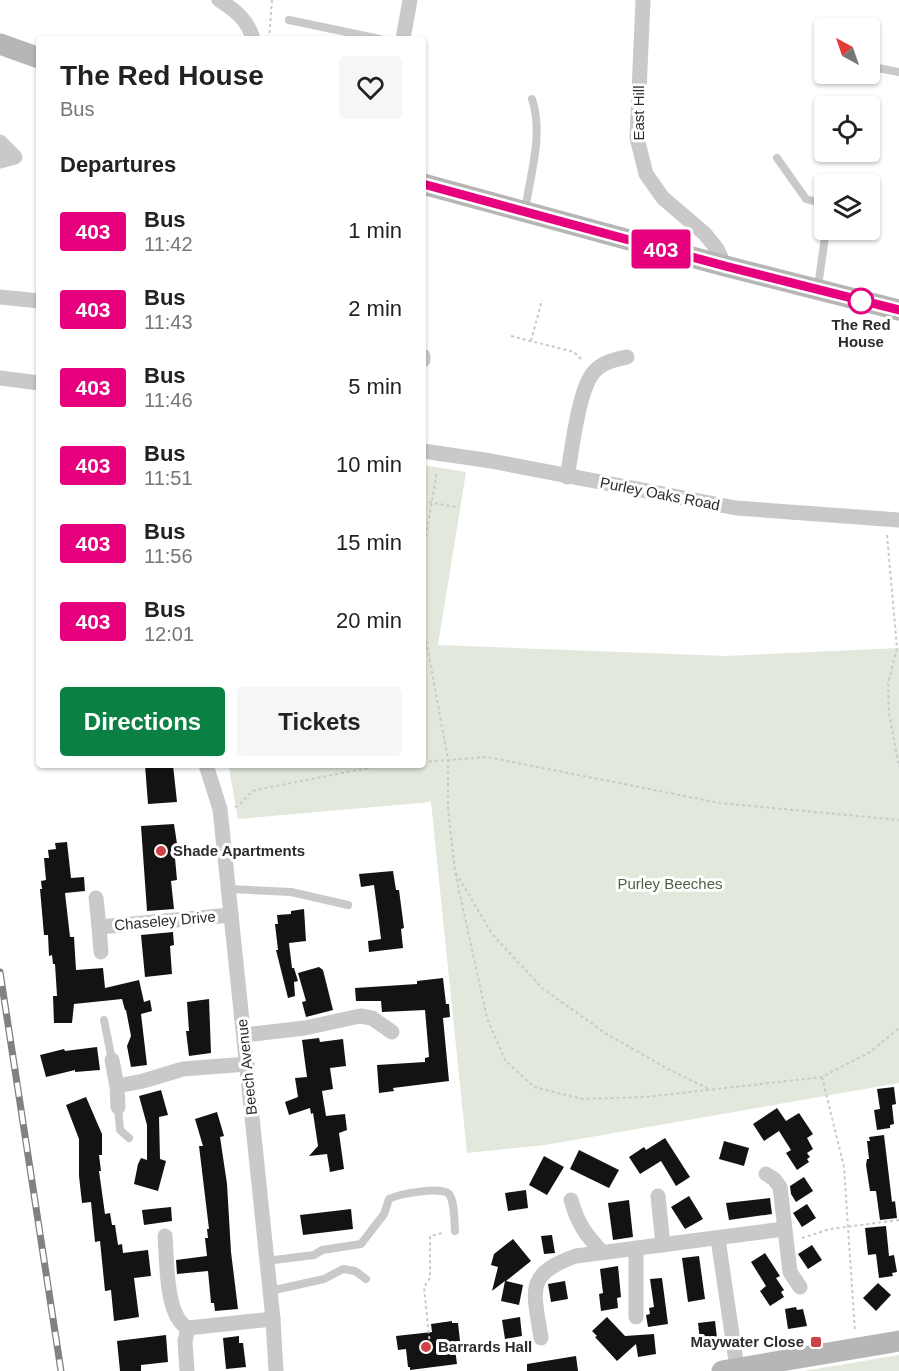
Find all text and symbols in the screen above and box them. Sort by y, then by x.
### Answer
north arrow [814,18,880,84]
map controls [814,18,880,240]
button: heart [339,56,402,119]
text: The Red House [60,60,264,91]
street label: East Hill [630,85,647,141]
button: locate [814,96,880,162]
text: Bus [60,98,94,120]
text: Departures [60,152,176,177]
button: layers [814,174,880,240]
text: Bus [144,207,186,232]
text: 1 min [348,218,402,243]
text: 403 [75,220,111,243]
line badge: 403 [626,230,696,268]
text: 11:42 [144,233,193,255]
text: 403 [643,238,679,261]
text: Bus [144,285,186,310]
marker: The Red House [848,288,874,314]
text: 2 min [348,296,402,321]
text: 403 [75,298,111,321]
text: 11:43 [144,311,193,333]
place label: The Red House [831,316,891,350]
text: Bus [144,363,186,388]
text: 5 min [348,374,402,399]
text: 403 [75,376,111,399]
text: 11:46 [144,389,193,411]
text: Bus [144,441,186,466]
text: 10 min [336,452,402,477]
text: 403 [75,454,111,477]
text: 11:51 [144,467,193,489]
street label: Purley Oaks Road [599,474,721,513]
text: Bus [144,519,186,544]
text: 15 min [336,530,402,555]
text: 403 [75,532,111,555]
text: 11:56 [144,545,193,567]
text: Bus [144,597,186,622]
text: 20 min [336,608,402,633]
text: 403 [75,610,111,633]
text: 12:01 [144,623,194,645]
button: Directions [60,687,225,756]
button: Tickets [237,687,402,756]
place label: Shade Apartments [173,842,305,859]
marker: Shade Apartments [154,844,168,858]
park label: Purley Beeches [617,875,723,892]
street label: Chaseley Drive [114,908,216,933]
street label: Beech Avenue [233,1018,260,1116]
place label: Maywater Close [691,1333,804,1350]
marker: Maywater Close [809,1335,823,1349]
place label: Barrards Hall [438,1338,532,1355]
marker: Barrards Hall [419,1340,433,1354]

